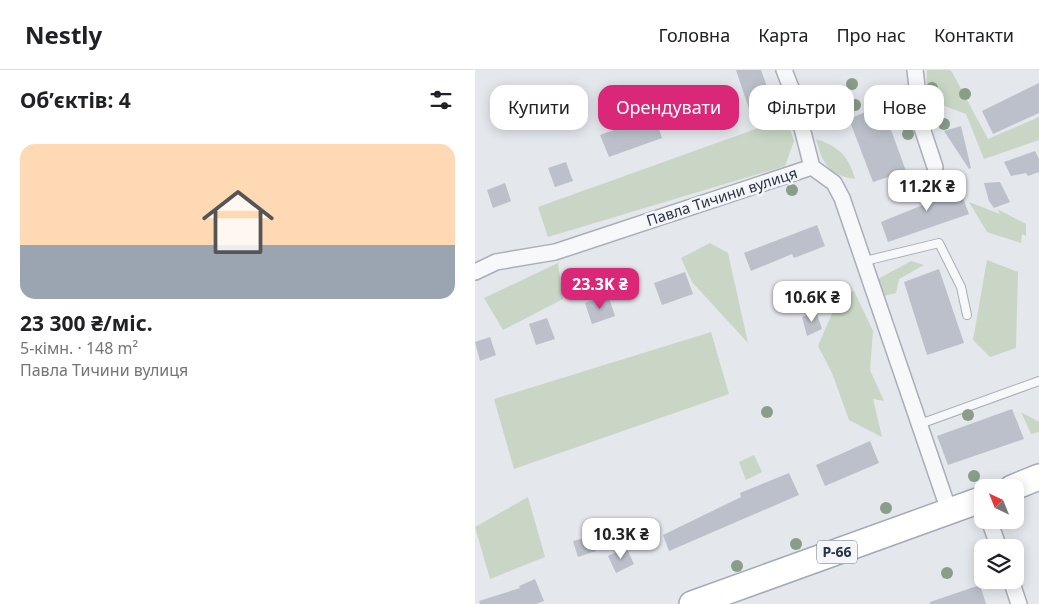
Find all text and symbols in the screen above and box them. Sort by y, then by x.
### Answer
text: Nestly [25,18,102,51]
text: Головна [659,23,730,47]
text: Карта [758,23,808,47]
text: Про нас [836,23,906,47]
text: Контакти [934,23,1014,47]
chip: Купити [490,85,588,130]
chip: Орендувати [598,85,739,130]
chip: Фільтри [749,85,854,130]
chip: Нове [864,85,944,130]
text: Об’єктів: 4 [20,86,131,114]
icon: filters [427,86,455,114]
street label: Павла Тичини вулиця [644,162,800,230]
pin: 11.2K ₴ [881,170,973,212]
text: 11.2K ₴ [899,175,955,197]
icon: home [193,177,283,267]
pin: 23.3K ₴ [554,268,646,310]
text: 23.3K ₴ [572,273,628,295]
pin: 10.6K ₴ [766,280,858,323]
text: 10.6K ₴ [784,286,840,308]
text: 23 300 ₴/міс. [20,309,153,337]
text: 5-кімн. · 148 m² [20,337,138,359]
text: Павла Тичини вулиця [20,359,188,381]
north arrow [974,479,1024,529]
map controls [974,479,1024,589]
pin: 10.3K ₴ [575,518,667,560]
text: 10.3K ₴ [593,523,649,545]
button: layers [974,539,1024,589]
road number: Р-66 [817,541,857,564]

